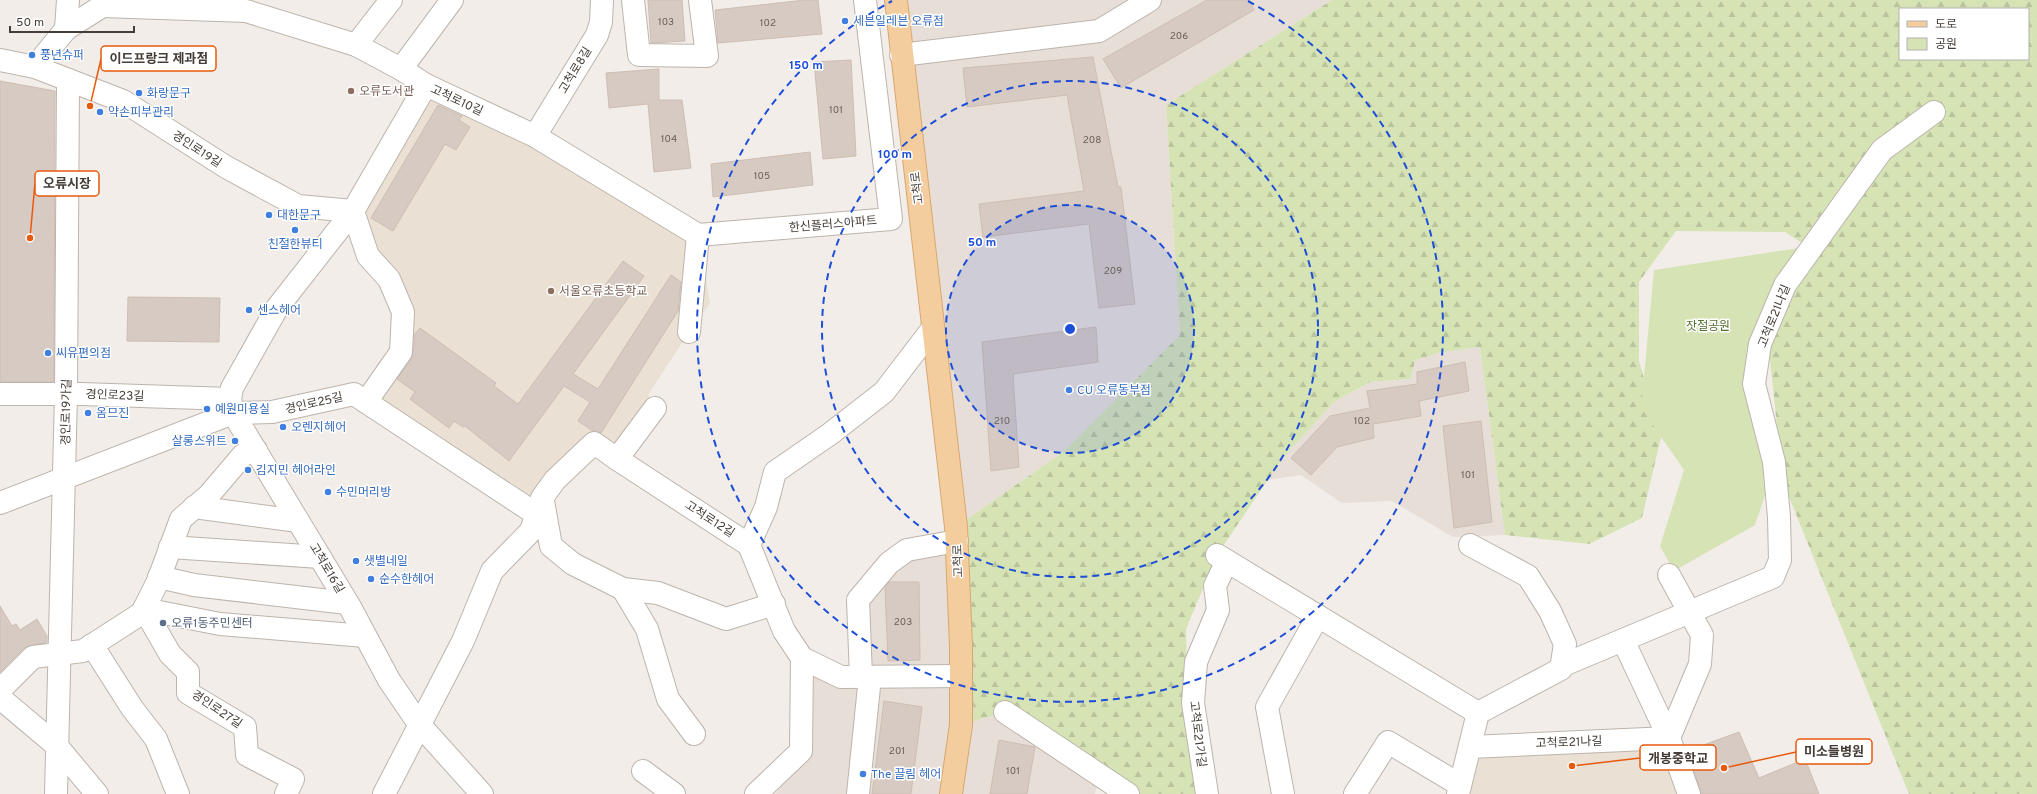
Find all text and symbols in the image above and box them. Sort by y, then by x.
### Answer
scale bar [10,8,134,34]
legend [1899,8,2029,60]
place label: 세븐일레븐 오류점 [853,14,944,30]
text: 50 m [16,15,44,31]
house number: 103 [658,16,674,29]
marker: 세븐일레븐 오류점 [840,16,850,26]
house number: 102 [760,17,776,30]
text: 도로 [1935,17,1957,33]
house number: 206 [1170,30,1188,43]
text: 공원 [1935,37,1957,53]
street label: 고척로8길 [556,44,596,97]
callout: 이드프랑크 제과점 [101,46,216,71]
place label: 풍년슈퍼 [40,48,84,64]
marker: 풍년슈퍼 [27,50,37,60]
text: 이드프랑크 제과점 [110,52,208,68]
text: 150 m [789,58,823,74]
street label: 고척로10길 [428,82,485,120]
place label: 오류도서관 [359,84,414,100]
place label: 화랑문구 [147,86,191,102]
marker: 오류도서관 [346,86,356,96]
marker: 화랑문구 [134,88,144,98]
house number: 101 [829,104,843,117]
place label: 약손피부관리 [108,105,174,121]
marker: 약손피부관리 [95,107,105,117]
street label: 경인로19길 [169,128,224,172]
house number: 104 [661,133,677,146]
house number: 208 [1083,134,1101,147]
text: 100 m [878,147,912,163]
house number: 105 [754,170,770,183]
street label: 고척로 [908,170,928,205]
callout: 오류시장 [35,171,99,196]
text: 오류시장 [43,177,91,193]
place label: 대한문구 [277,208,321,224]
marker: 대한문구 [264,210,274,220]
street label: 한신플러스아파트 [788,213,878,237]
marker: 친절한뷰티 [290,225,300,235]
text: 50 m [968,235,996,251]
place label: 친절한뷰티 [267,237,323,253]
house number: 209 [1104,265,1122,278]
street label: 고척로21나길 [1755,282,1795,350]
place label: 서울오류초등학교 [559,284,647,300]
marker: 서울오류초등학교 [546,286,556,296]
place label: 센스헤어 [257,303,301,319]
marker: 센스헤어 [244,305,254,315]
park label: 잣절공원 [1686,319,1730,335]
centre of rings [1063,322,1077,336]
place label: 씨유편의점 [56,346,111,362]
marker: 씨유편의점 [43,348,53,358]
street label: 경인로19가길 [58,378,76,446]
place label: CU 오류동부점 [1077,383,1151,399]
marker: CU 오류동부점 [1064,385,1074,395]
street label: 경인로23길 [85,387,145,405]
street label: 경인로25길 [284,390,345,418]
place label: 예원미용실 [215,402,270,418]
marker: 예원미용실 [202,404,212,414]
place label: 옴므진 [96,406,129,422]
marker: 옴므진 [83,408,93,418]
house number: 210 [994,415,1010,428]
house number: 102 [1354,415,1370,428]
place label: 오렌지헤어 [291,420,346,436]
marker: 오렌지헤어 [278,422,288,432]
place label: 살롱스위트 [172,434,227,450]
marker: 살롱스위트 [230,436,240,446]
place label: 김지민 헤어라인 [256,463,336,479]
marker: 김지민 헤어라인 [243,465,253,475]
house number: 101 [1461,469,1475,482]
place label: 수민머리방 [336,485,391,501]
marker: 수민머리방 [323,487,333,497]
street label: 고척로12길 [682,498,737,542]
street label: 고척로16길 [305,540,347,597]
street label: 고척로 [950,544,968,578]
place label: 샛별네일 [364,554,408,570]
marker: 샛별네일 [351,556,361,566]
place label: 순수한헤어 [379,572,434,588]
marker: 순수한헤어 [366,574,376,584]
place label: 오류1동주민센터 [171,616,253,632]
house number: 203 [894,616,912,629]
marker: 오류1동주민센터 [158,618,168,628]
street label: 경인로27길 [188,687,245,733]
street label: 고척로21가길 [1185,700,1209,768]
street label: 고척로21나길 [1535,734,1603,752]
callout: 미소들병원 [1796,739,1872,764]
house number: 201 [889,745,905,758]
callout: 개봉중학교 [1640,745,1716,770]
text: 미소들병원 [1804,745,1864,761]
text: 개봉중학교 [1648,751,1708,768]
house number: 101 [1006,765,1020,778]
place label: The 끌림 헤어 [871,767,941,783]
marker: The 끌림 헤어 [858,769,868,779]

